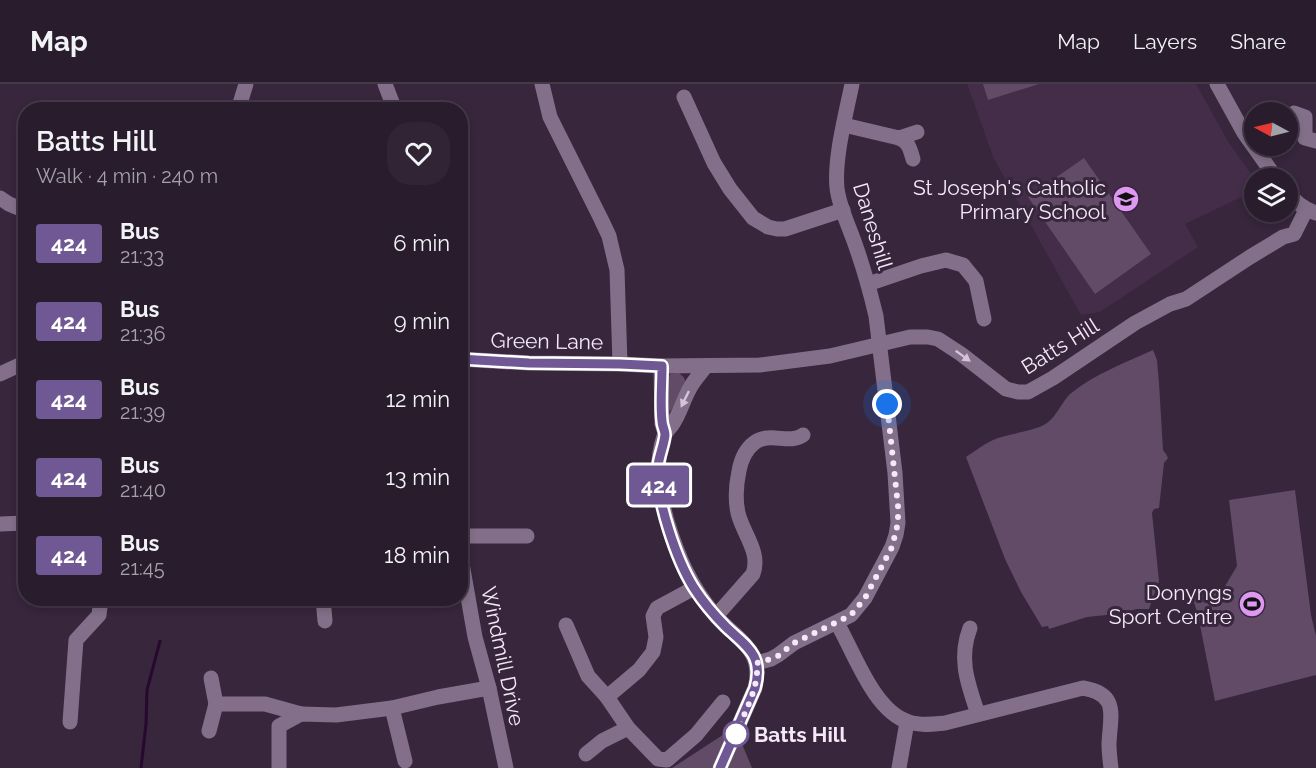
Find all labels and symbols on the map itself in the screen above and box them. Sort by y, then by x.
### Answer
north arrow [1244,102,1298,156]
place label: St Joseph's Catholic Primary School [913,175,1106,224]
street label: Daneshill [848,180,898,273]
school or university icon: St Joseph's Catholic Primary School [1111,184,1141,214]
street label: Batts Hill [1017,312,1104,379]
street label: Green Lane [491,328,603,354]
one-way arrow [954,350,970,362]
your location [872,389,902,419]
one-way arrow [680,391,689,408]
line badge: 424 [624,466,694,504]
place label: Donyngs Sport Centre [1109,580,1232,629]
street label: Windmill Drive [476,584,530,728]
sports icon: Donyngs Sport Centre [1237,589,1267,619]
marker: Batts Hill [723,721,749,747]
place label: Batts Hill [754,722,846,747]

